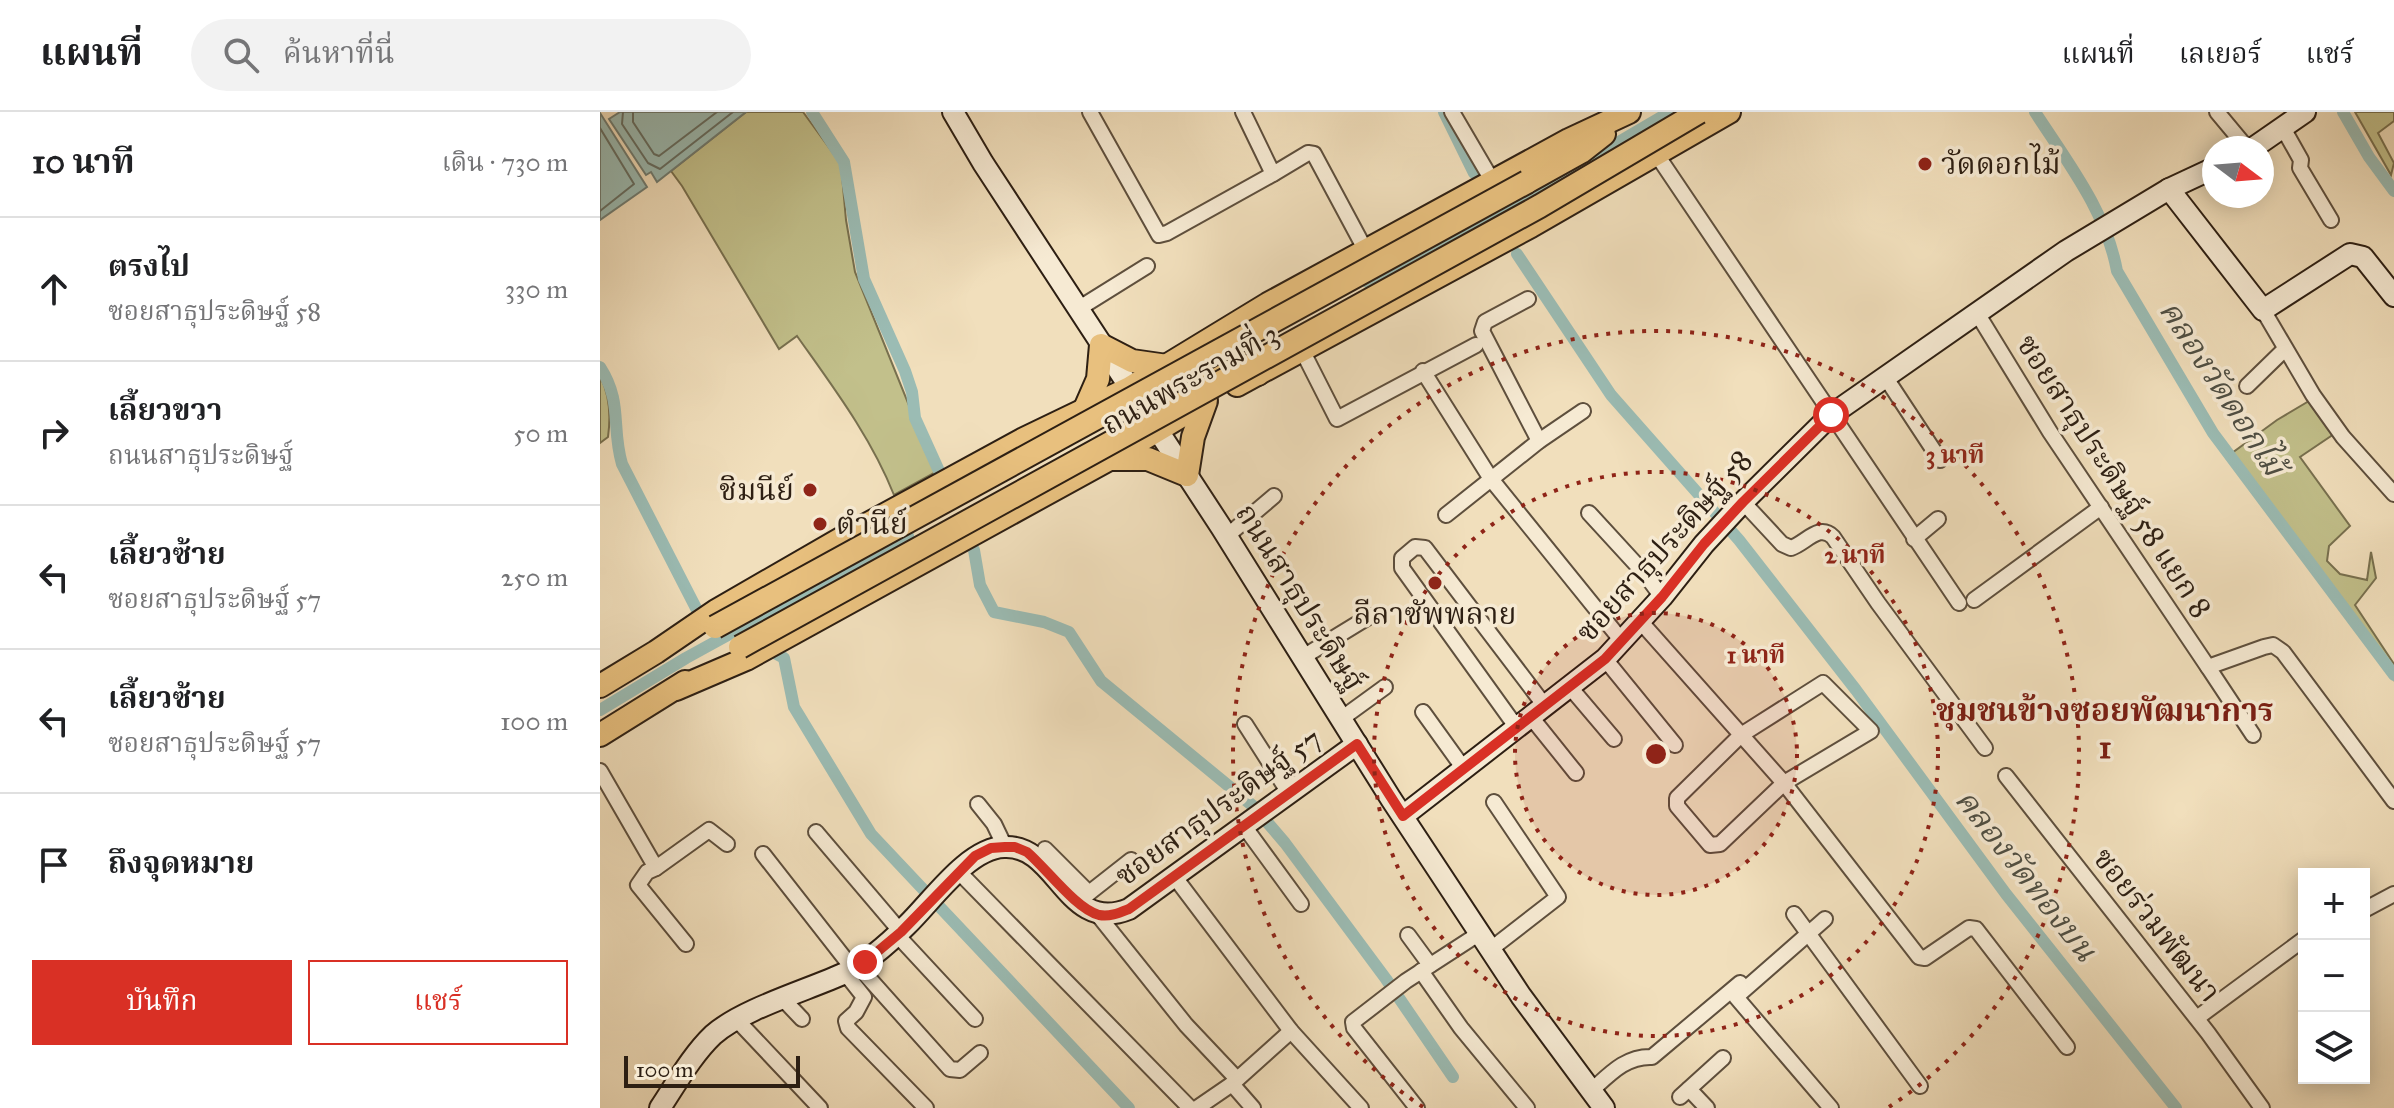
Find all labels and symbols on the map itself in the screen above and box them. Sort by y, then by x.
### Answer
north arrow [2202,136,2274,208]
place label: วัดดอกไม้ [1941,143,2061,182]
marker: วัดดอกไม้ [1916,155,1934,173]
water label: คลองวัดดอกไม้ [2151,291,2298,487]
street label: ถนนพระรามที่ 3 [1094,312,1285,442]
street label: ซอยสาธุประดิษฐ์ 58 แยก 8 [2008,328,2219,625]
route start [1813,397,1849,433]
text: 3 นาที [1926,440,1984,470]
street label: ซอยสาธุประดิษฐ์ 58 [1568,443,1760,650]
place label: ชิมนีย์ [719,472,794,508]
marker: ชิมนีย์ [801,481,819,499]
street label: ถนนสาธุประดิษฐ์ [1227,497,1372,698]
place label: ตำนีย์ [836,506,908,542]
marker: ตำนีย์ [811,515,829,533]
text: 2 นาที [1825,540,1885,570]
marker: ลีลาซัพพลาย [1426,574,1444,592]
place label: ลีลาซัพพลาย [1354,596,1516,632]
text: 1 นาที [1727,640,1785,670]
district label: ชุมชนข้างซอยพัฒนาการ 1 [1936,691,2274,767]
street label: ซอยสาธุประดิษฐ์ 57 [1108,720,1329,895]
centre of rings [1642,740,1670,768]
water label: คลองวัดทองบน [1947,781,2106,970]
street label: ซอยร่วมพัฒนา [2086,841,2228,1009]
route end [847,944,883,980]
scale bar [624,1052,800,1088]

